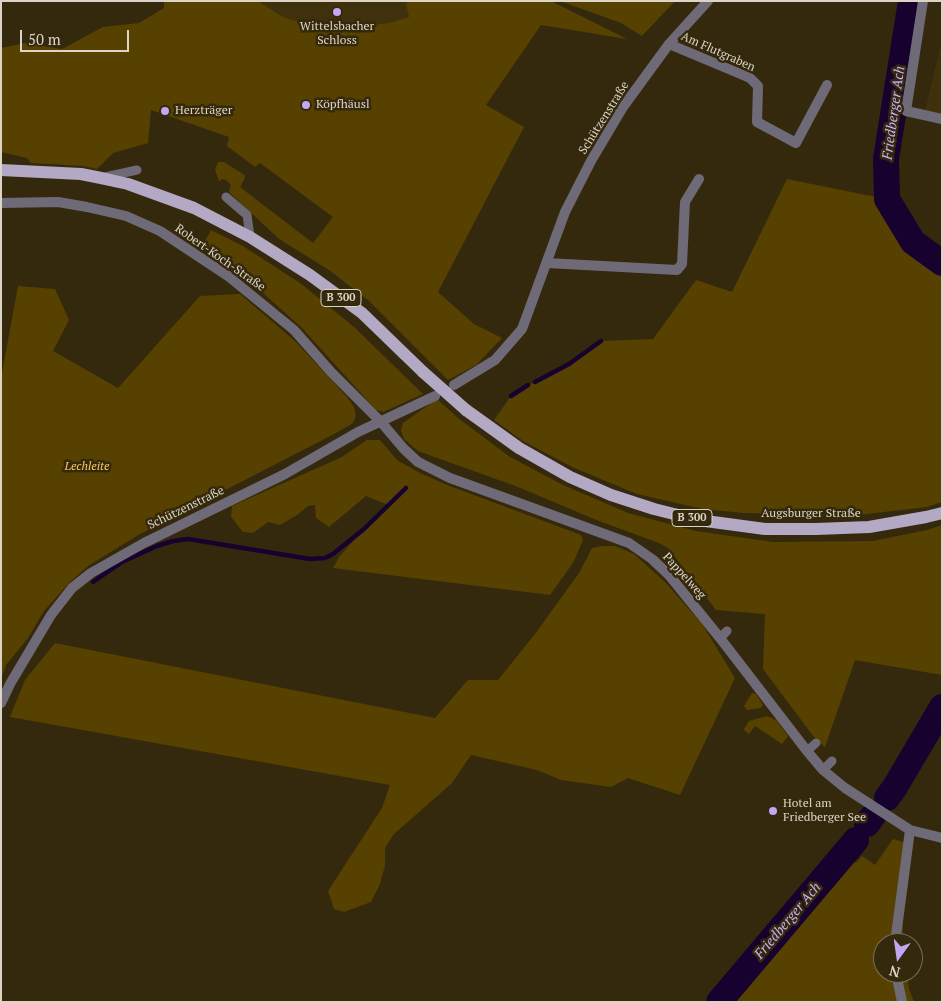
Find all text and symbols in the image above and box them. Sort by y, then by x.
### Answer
marker: Wittelsbacher Schloss [331,6,343,18]
scale bar [22,20,131,52]
place label: Wittelsbacher Schloss [300,20,374,48]
text: 50 m [28,29,61,49]
street label: Am Flutgraben [679,29,757,75]
water label: Friedberger Ach [879,65,909,161]
street label: Schützenstraße [576,79,632,157]
place label: Köpfhäusl [316,98,370,112]
marker: Köpfhäusl [300,99,312,111]
place label: Herzträger [175,104,232,118]
marker: Herzträger [159,105,171,117]
street label: Robert-Koch-Straße [172,221,268,295]
road number: B 300 [321,290,361,306]
park label: Lechleite [64,460,110,474]
street label: Schützenstraße [145,483,227,533]
street label: Augsburger Straße [761,507,861,521]
road number: B 300 [672,509,712,526]
street label: Pappelweg [659,550,709,602]
place label: Hotel am Friedberger See [783,797,866,825]
marker: Hotel am Friedberger See [767,805,779,817]
water label: Friedberger Ach [751,879,825,963]
north arrow [873,933,923,983]
text: N [887,962,902,983]

